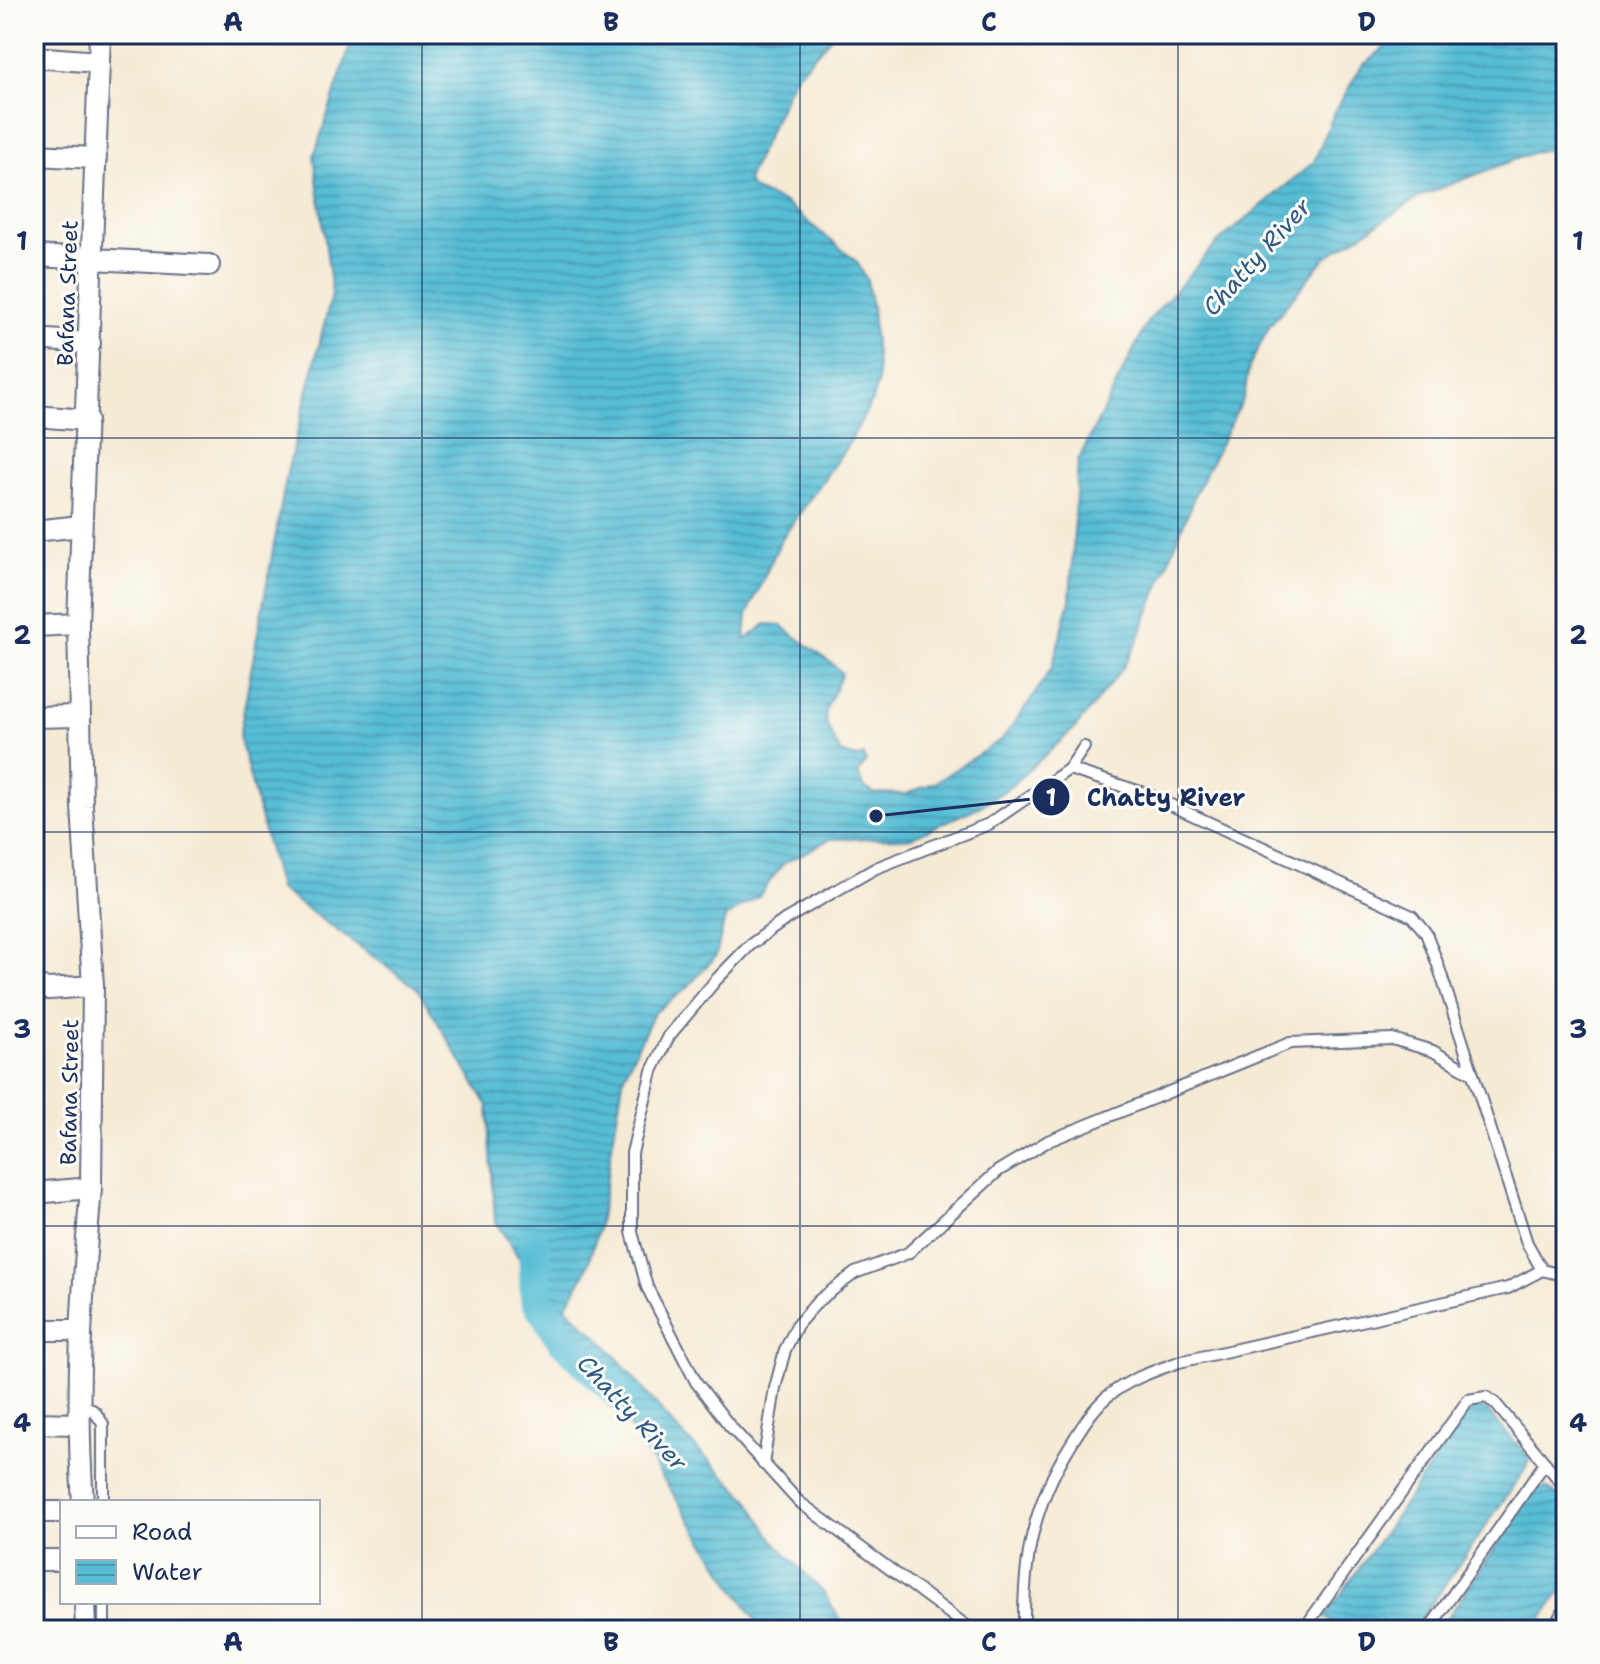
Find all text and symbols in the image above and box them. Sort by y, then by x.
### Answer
text: A [223,4,243,39]
text: B [603,4,619,39]
text: C [981,4,997,39]
text: D [1358,4,1376,39]
water label: Chatty River [1196,191,1319,323]
street label: Bafana Street [50,220,85,367]
text: 1 [16,223,28,258]
text: 1 [1572,223,1584,258]
text: 2 [13,617,31,652]
text: 2 [1569,617,1587,652]
callout: Chatty River [1031,773,1262,821]
text: 1 [1046,782,1056,814]
text: Chatty River [1087,782,1245,814]
text: 3 [13,1011,31,1046]
text: 3 [1569,1011,1587,1046]
street label: Bafana Street [54,1019,85,1165]
water label: Chatty River [570,1348,695,1478]
text: 4 [13,1405,31,1440]
text: 4 [1569,1405,1587,1440]
legend [60,1500,320,1604]
text: Road [132,1516,192,1548]
text: Water [132,1556,203,1588]
text: A [223,1624,243,1659]
text: B [603,1624,619,1659]
text: C [981,1624,997,1659]
text: D [1358,1624,1376,1659]

